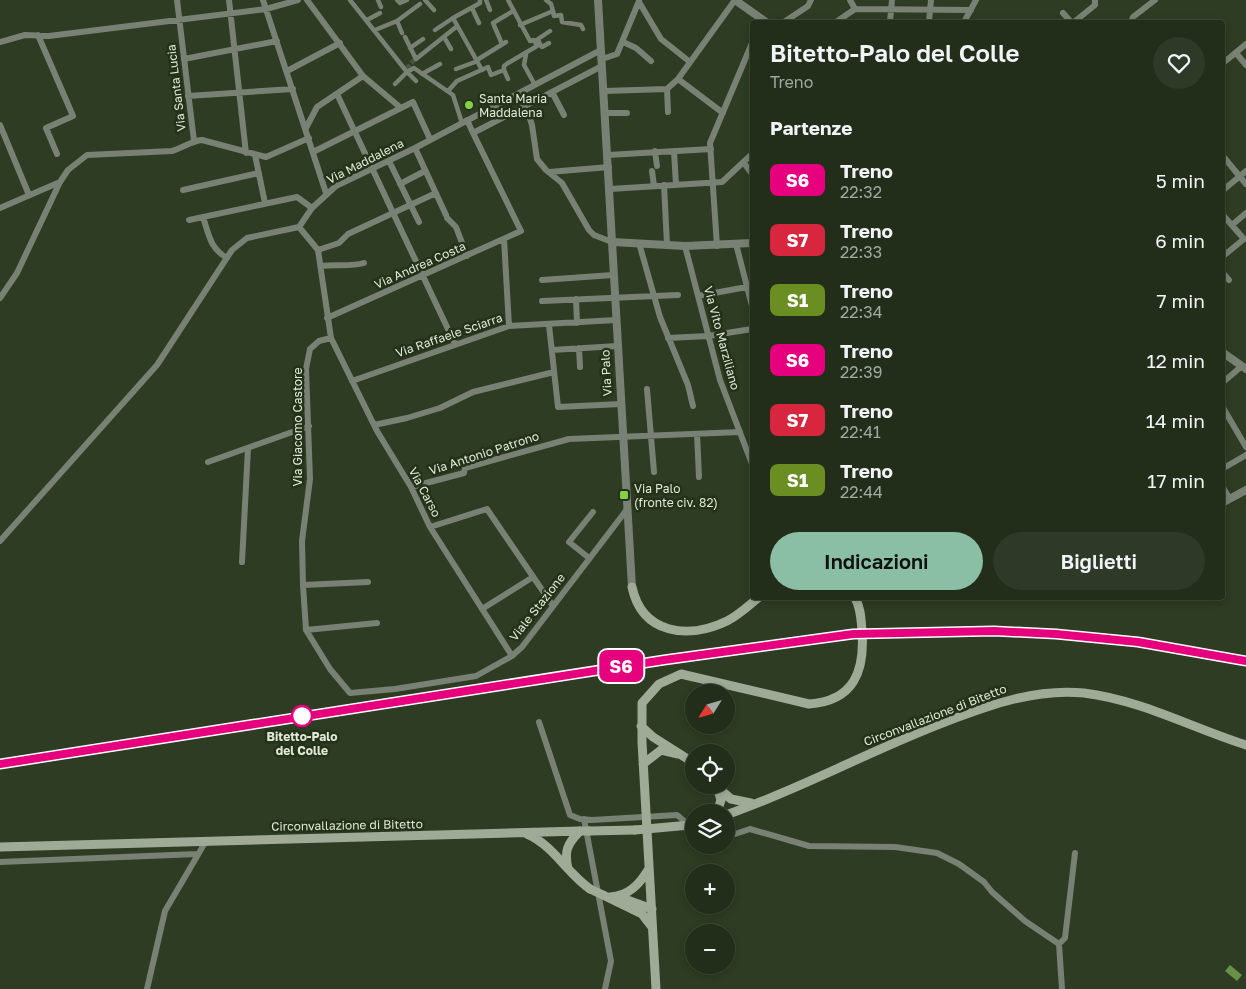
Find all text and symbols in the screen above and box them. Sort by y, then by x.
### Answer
button: heart [1153,37,1205,89]
text: Bitetto-Palo del Colle [770,38,1020,67]
street label: Via Santa Lucia [163,44,189,132]
text: Treno [770,72,813,92]
place label: Santa Maria Maddalena [479,91,547,120]
marker: Santa Maria Maddalena [463,99,475,111]
text: Partenze [770,116,852,139]
street label: Via Maddalena [324,135,406,187]
text: Treno [840,159,893,182]
text: S6 [786,169,809,191]
text: 5 min [1156,169,1205,192]
text: 22:32 [840,182,882,202]
text: Treno [840,219,893,242]
text: S7 [787,229,808,251]
text: 6 min [1155,229,1205,252]
street label: Via Andrea Costa [372,238,468,292]
text: 22:33 [840,242,882,262]
text: Treno [840,279,893,302]
street label: Via Vito Marziliano [701,284,743,392]
text: S1 [787,289,808,311]
text: 7 min [1157,289,1205,312]
text: 22:34 [840,302,882,322]
street label: Via Raffaele Sciarra [394,310,504,360]
text: Treno [840,339,893,362]
street label: Via Palo [597,349,615,397]
text: S6 [786,349,809,371]
text: 12 min [1146,349,1205,372]
text: 22:39 [840,362,882,382]
street label: Via Giacomo Castore [290,368,305,486]
text: Treno [840,399,893,422]
text: S7 [787,409,808,431]
text: 14 min [1146,409,1205,432]
text: 22:41 [840,422,881,442]
street label: Via Antonio Patrono [427,428,541,478]
text: Treno [840,459,893,482]
street label: Via Carso [406,465,444,519]
text: S1 [787,469,808,491]
text: 17 min [1147,469,1205,492]
place label: Via Palo (fronte civ. 82) [634,481,718,510]
text: 22:44 [840,482,883,502]
marker: Via Palo (fronte civ. 82) [618,489,630,501]
button: Indicazioni [770,532,983,590]
button: Biglietti [993,532,1205,590]
street label: Viale Stazione [506,570,568,644]
line badge: S6 [598,650,644,682]
text: S6 [609,655,633,677]
street label: Circonvallazione di Bitetto [862,681,1008,749]
north arrow [685,684,735,734]
map controls [685,684,735,974]
marker: Bitetto-Palo del Colle [291,705,313,727]
place label: Bitetto-Palo del Colle [267,729,337,758]
button: locate [685,744,735,794]
button: layers [685,804,735,854]
street label: Circonvallazione di Bitetto [271,816,423,834]
button: + [685,864,735,914]
button: − [685,924,735,974]

